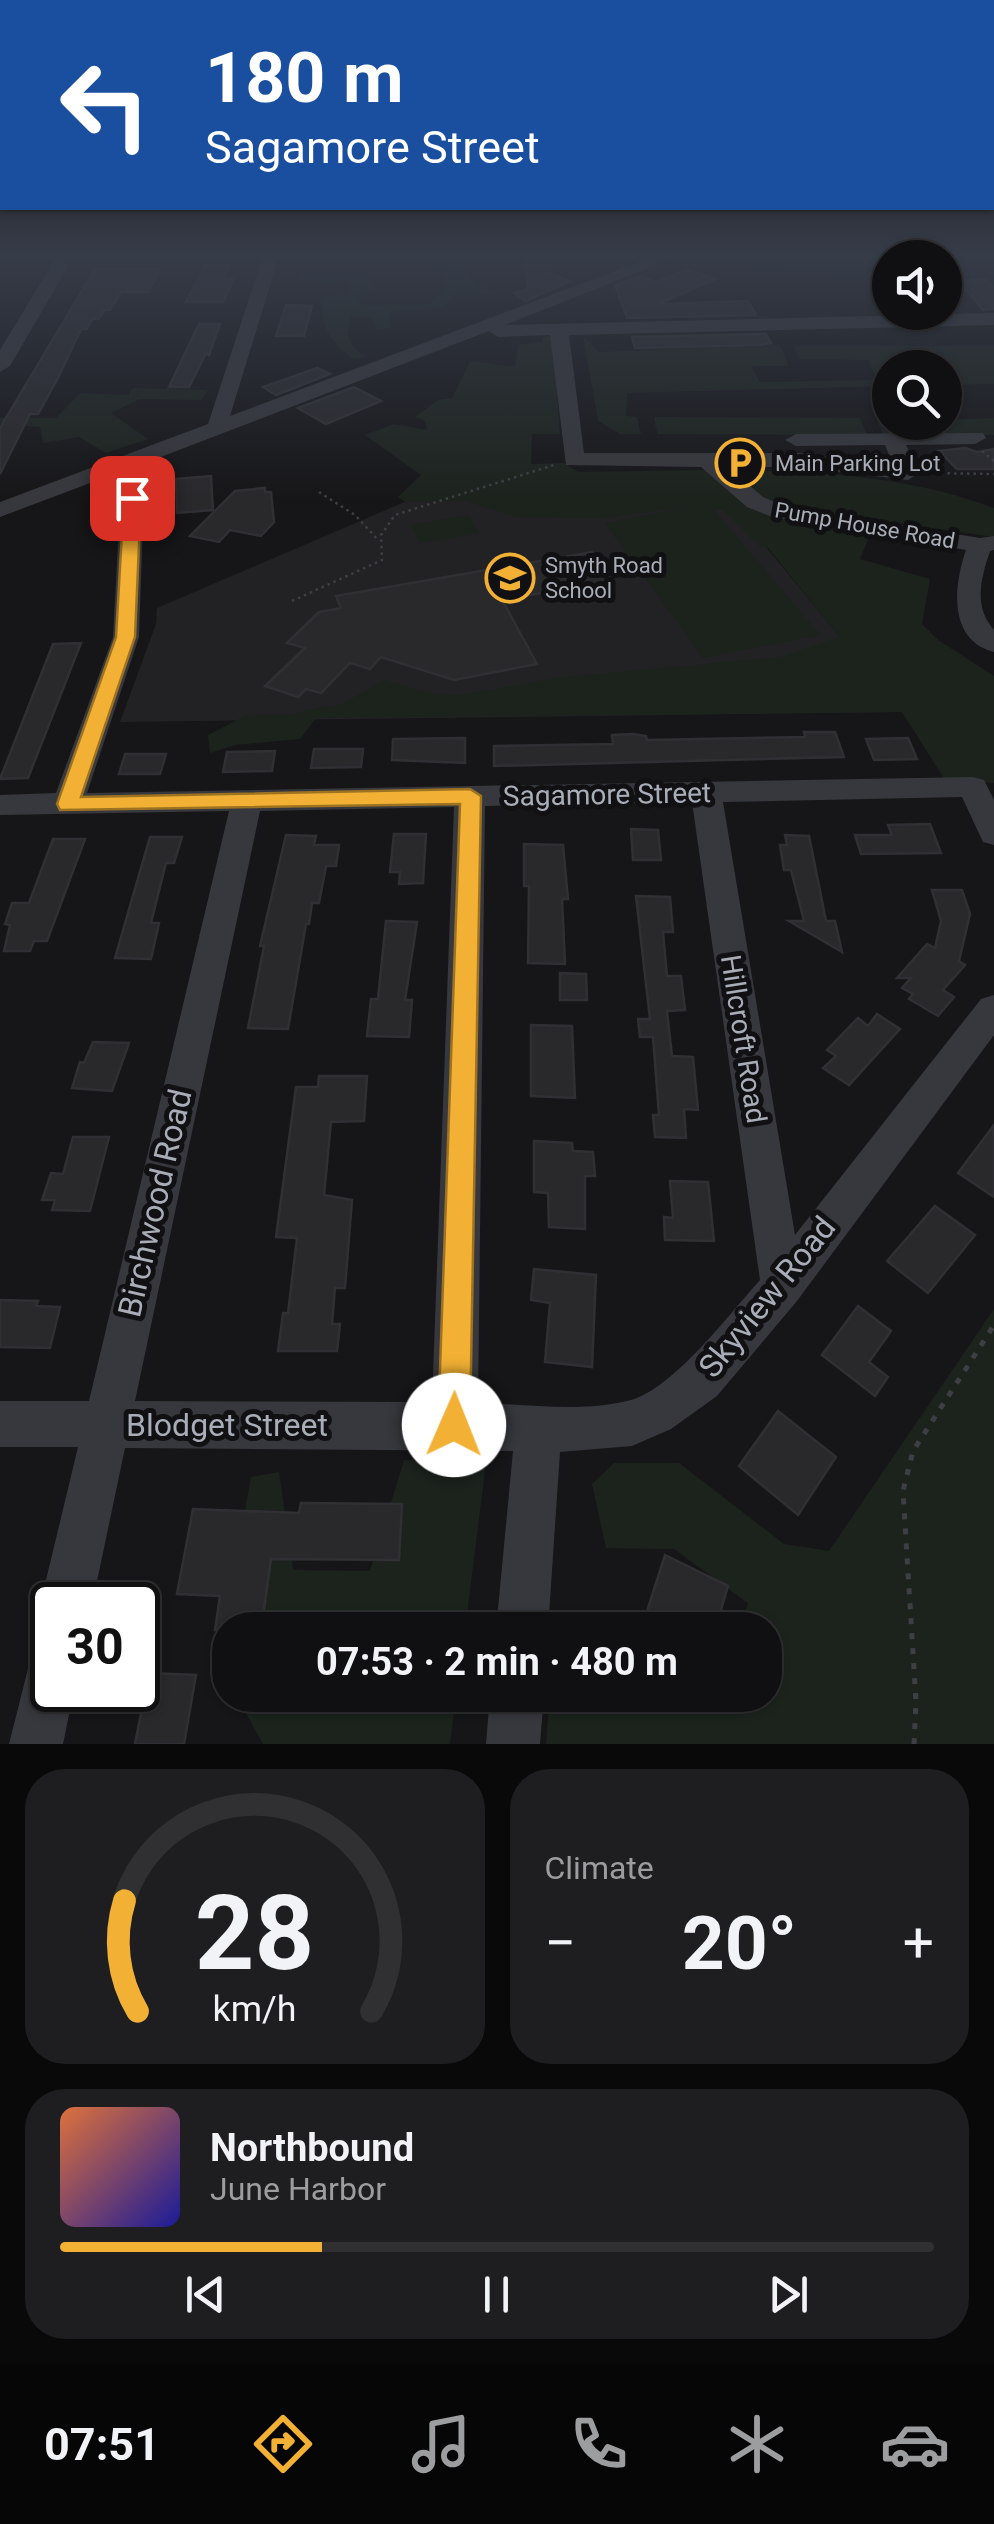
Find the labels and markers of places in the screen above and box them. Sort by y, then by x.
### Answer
parking icon: Main Parking Lot [714,437,766,489]
place label: Main Parking Lot [775,451,940,476]
pin [90,456,175,541]
school or university icon: Smyth Road School [484,552,536,604]
place label: Smyth Road School [545,553,663,603]

